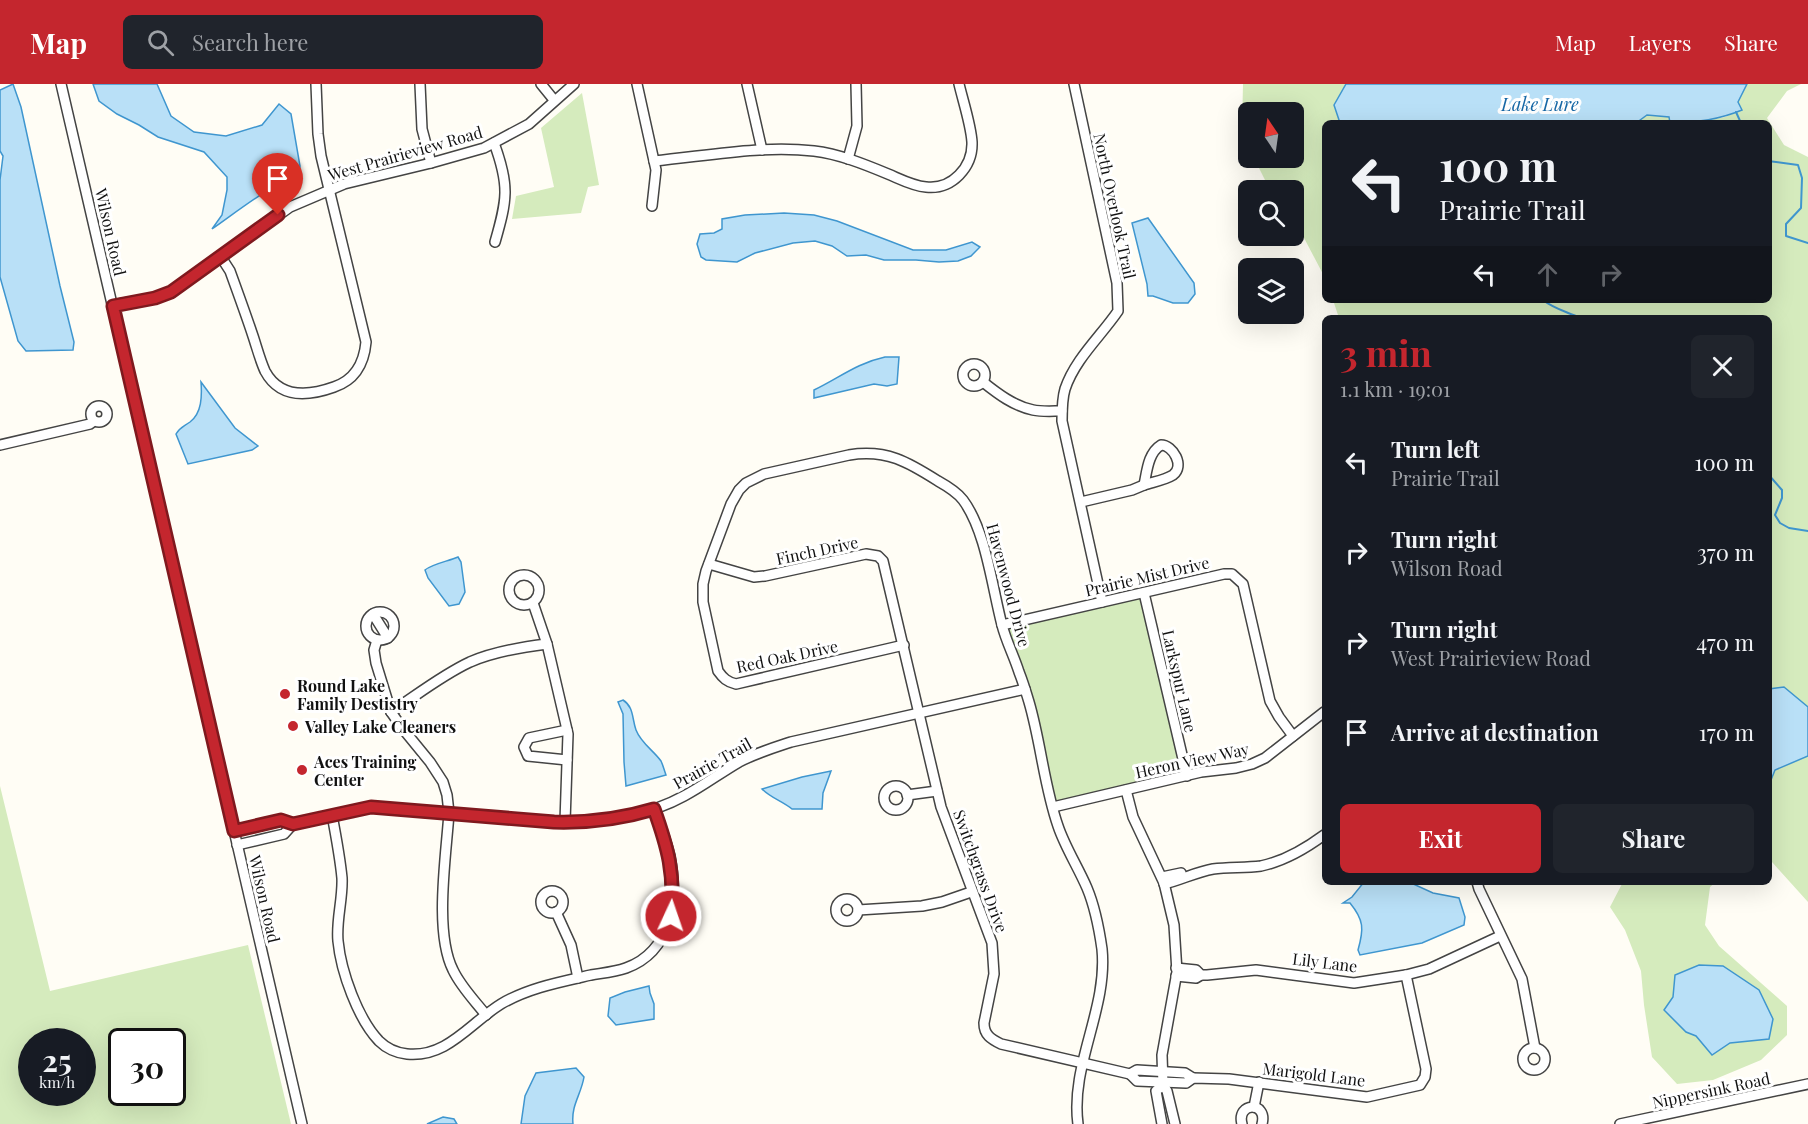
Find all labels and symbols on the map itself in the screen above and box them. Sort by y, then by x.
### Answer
water label: Lake Lure [1500,92,1579,116]
north arrow [1238,102,1304,168]
street label: West Prairieview Road [324,121,485,185]
street label: North Overlook Trail [1089,131,1141,281]
pin [252,153,303,215]
street label: Wilson Road [91,185,131,278]
street label: Havenwood Drive [982,521,1036,649]
street label: Finch Drive [774,531,860,569]
street label: Prairie Mist Drive [1083,551,1211,601]
street label: Larkspur Lane [1158,628,1202,734]
street label: Red Oak Drive [734,635,840,677]
place label: Round Lake Family Destistry [297,675,419,714]
marker: Round Lake Family Destistry [278,687,292,701]
place label: Valley Lake Cleaners [304,716,456,737]
marker: Valley Lake Cleaners [286,719,300,733]
street label: Prairie Trail [669,733,755,793]
street label: Heron View Way [1133,738,1251,782]
place label: Aces Training Center [313,751,416,790]
marker: Aces Training Center [295,763,309,777]
street label: Switchgrass Drive [949,807,1013,935]
street label: Wilson Road [245,852,285,945]
position arrow [639,884,703,948]
street label: Lily Lane [1291,948,1359,976]
speed limit sign: 30 [108,1028,186,1106]
street label: Marigold Lane [1261,1057,1367,1091]
street label: Nippersink Road [1650,1067,1772,1113]

